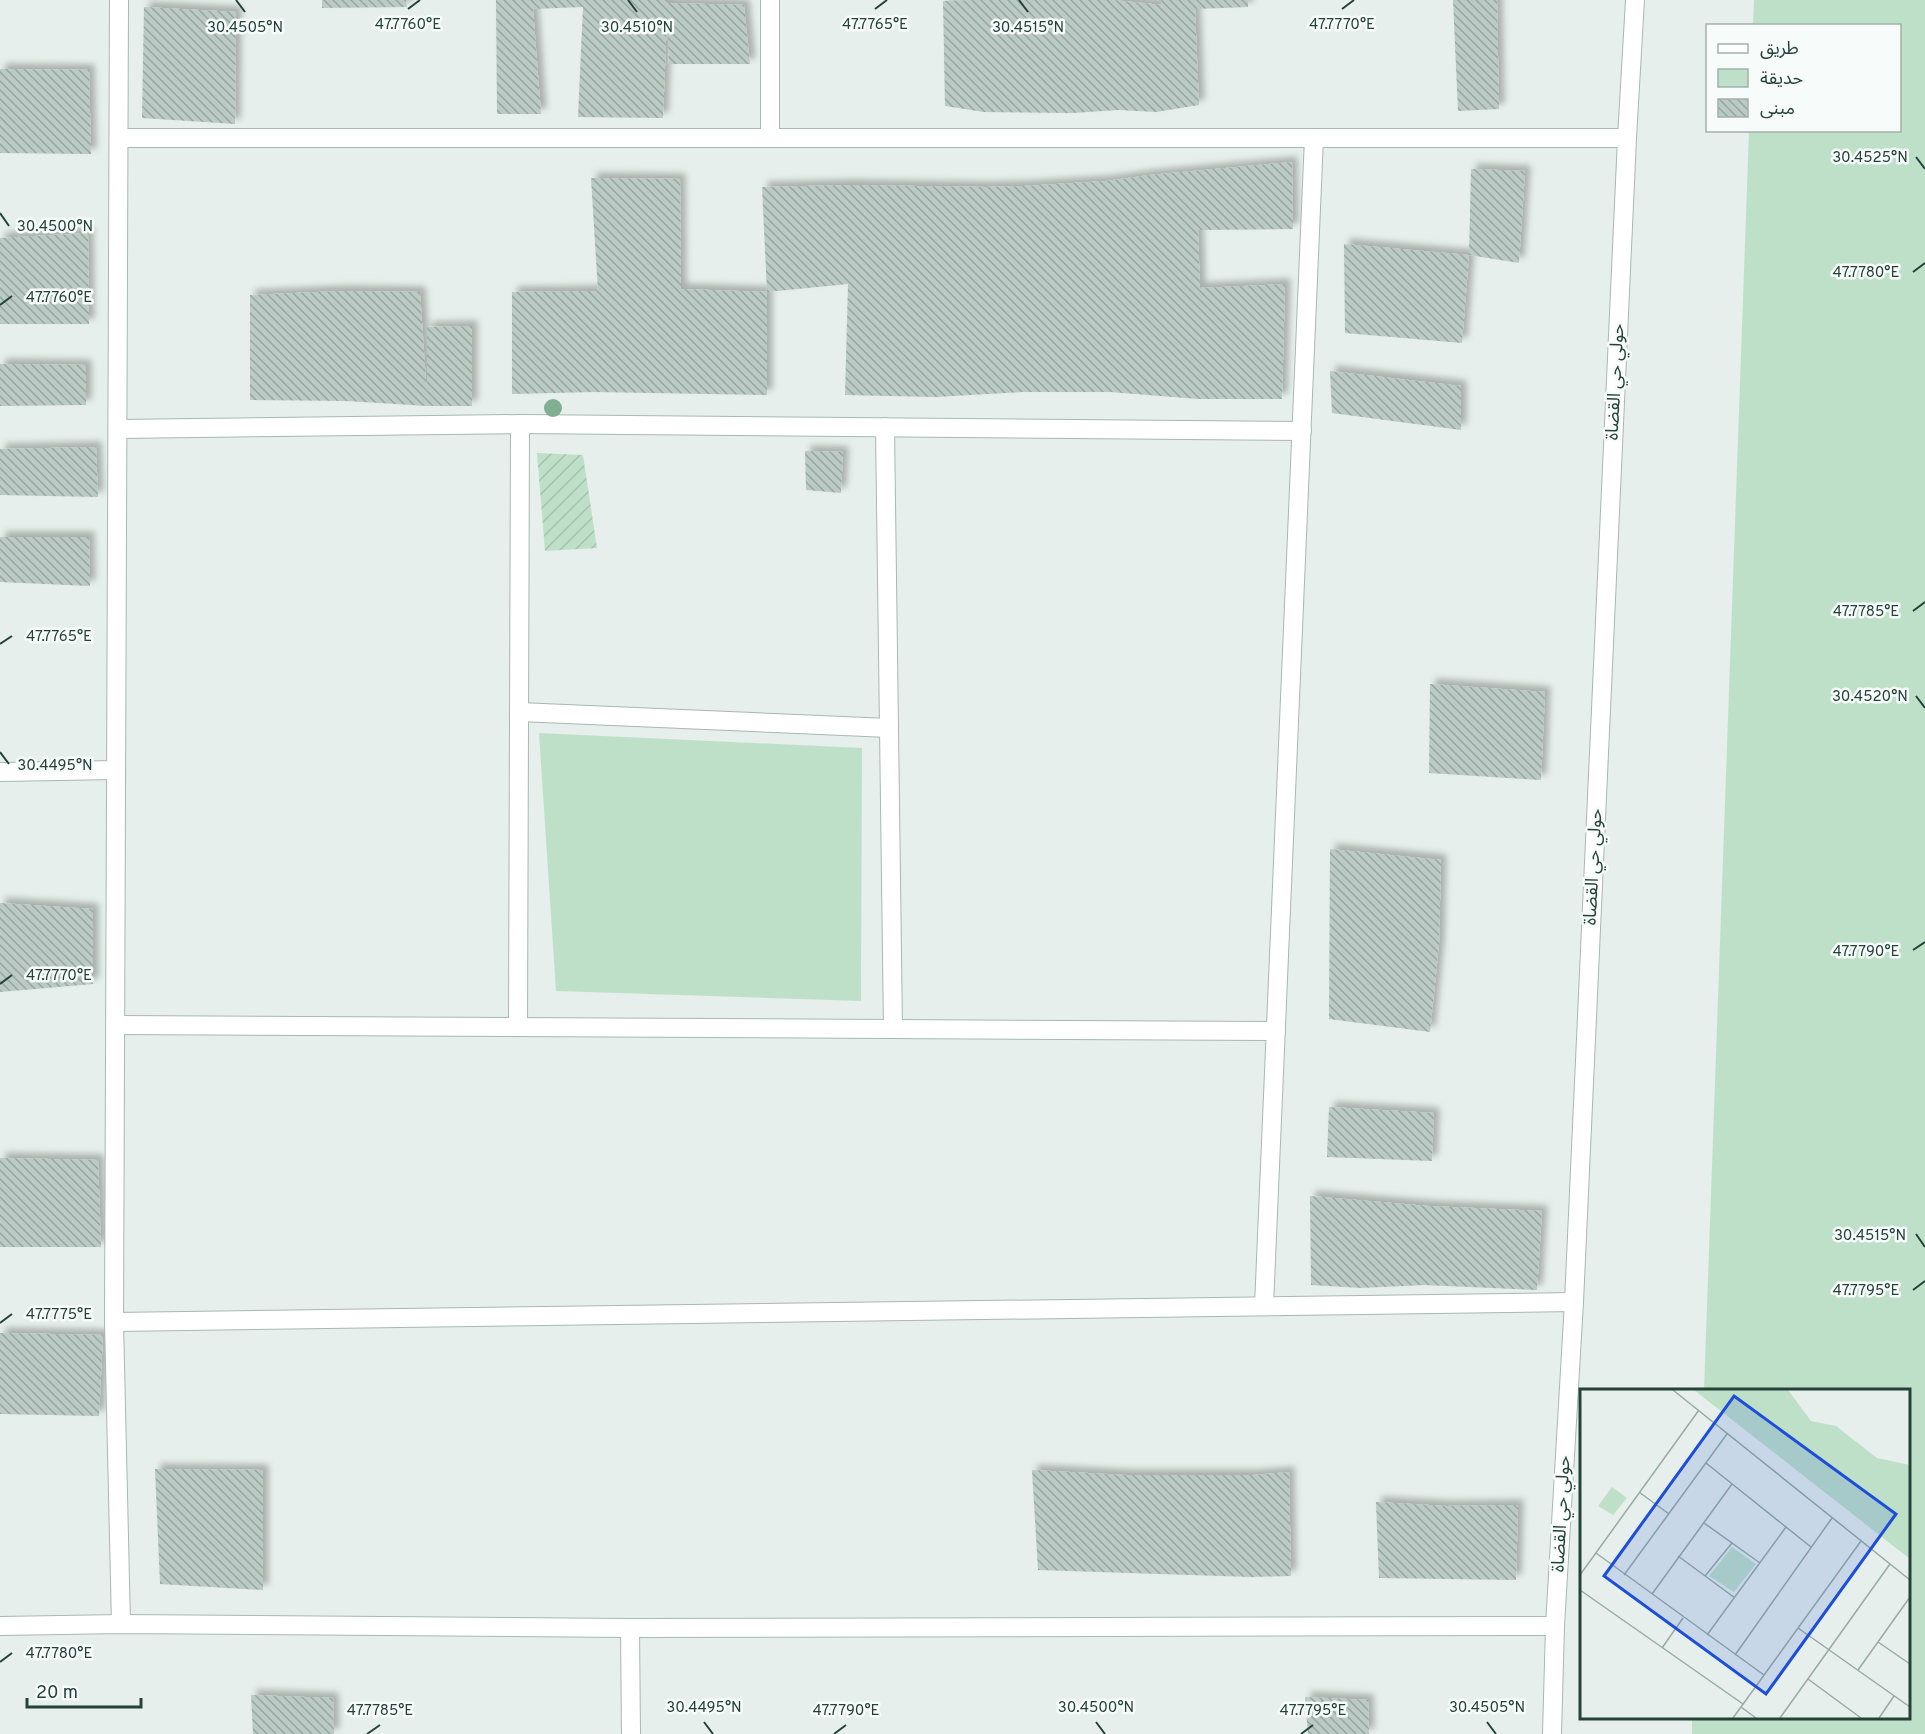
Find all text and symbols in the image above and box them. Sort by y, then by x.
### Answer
text: 47.7760°E [375,16,441,35]
text: 47.7765°E [842,16,908,35]
text: 47.7770°E [1309,16,1375,35]
text: 30.4505°N [207,19,283,38]
text: 30.4510°N [601,19,673,38]
text: 30.4515°N [992,19,1064,38]
legend [1706,24,1901,132]
text: طريق [1760,38,1799,61]
text: حديقة [1760,68,1803,91]
text: مبنى [1760,98,1795,121]
text: 30.4525°N [1832,149,1908,168]
text: 30.4500°N [17,218,93,237]
text: 47.7780°E [1833,264,1899,283]
text: 47.7760°E [26,289,92,308]
street label: حولي حي القضاة [1601,323,1631,441]
text: 47.7785°E [1833,603,1899,622]
text: 47.7765°E [26,628,92,647]
text: 30.4520°N [1832,688,1908,707]
text: 30.4495°N [17,757,93,776]
street label: حولي حي القضاة [1579,808,1609,926]
text: 47.7790°E [1832,943,1900,962]
text: 47.7770°E [26,967,92,986]
text: 30.4515°N [1834,1227,1906,1246]
text: 47.7795°E [1833,1282,1899,1301]
text: 47.7775°E [26,1306,92,1325]
inset map [1580,1389,1910,1719]
street label: حولي حي القضاة [1547,1455,1577,1573]
text: 47.7780°E [26,1645,92,1664]
scale bar [27,1671,141,1709]
text: 20 m [36,1682,78,1705]
text: 30.4495°N [666,1699,742,1718]
text: 30.4500°N [1058,1699,1134,1718]
text: 30.4505°N [1449,1699,1525,1718]
text: 47.7785°E [347,1702,413,1721]
text: 47.7790°E [812,1702,880,1721]
text: 47.7795°E [1280,1702,1346,1721]

